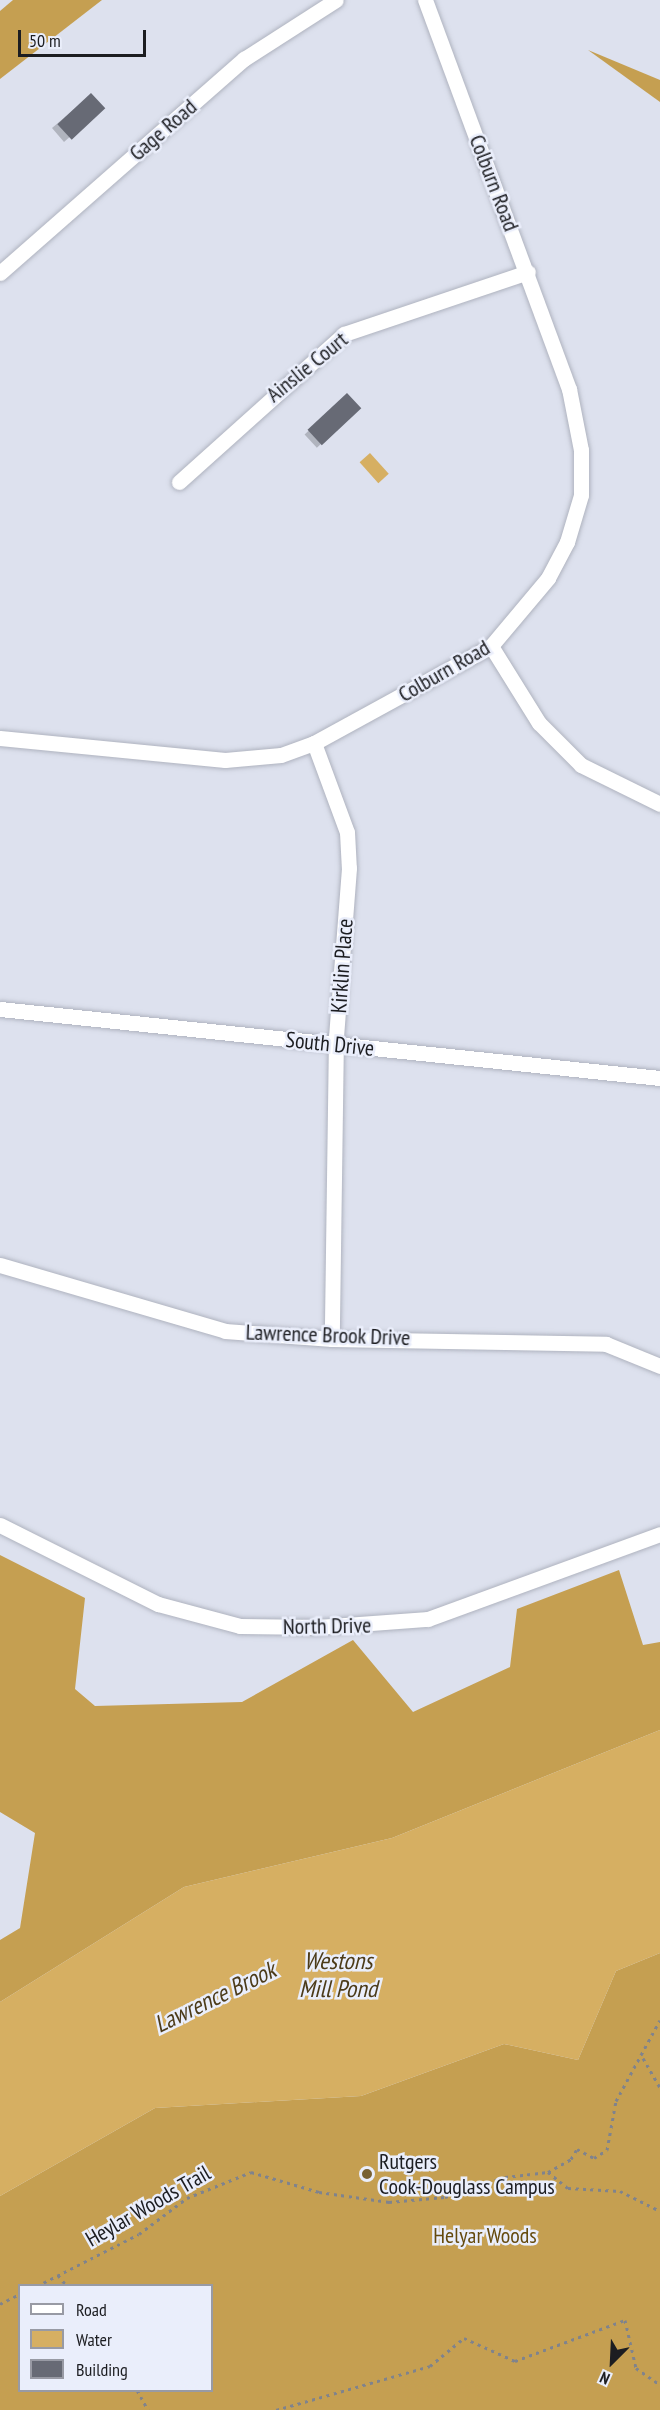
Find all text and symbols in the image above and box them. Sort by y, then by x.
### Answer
scale bar [21,18,148,56]
text: 50 m [29,29,61,52]
street label: Gage Road [124,94,202,166]
street label: Colburn Road [464,131,524,235]
street label: Ainslie Court [261,326,353,408]
street label: Colburn Road [394,634,494,708]
street label: Kirklin Place [326,918,358,1014]
street label: South Drive [284,1026,376,1062]
street label: Lawrence Brook Drive [245,1319,411,1351]
street label: North Drive [283,1612,371,1640]
water label: Westons Mill Pond [299,1947,377,2003]
water label: Lawrence Brook [150,1955,280,2039]
place label: Rutgers Cook-Douglass Campus [379,2148,555,2200]
street label: Heylar Woods Trail [80,2159,216,2253]
marker: Rutgers Cook-Douglass Campus [360,2167,374,2181]
park label: Helyar Woods [433,2223,537,2249]
legend [18,2284,213,2392]
text: Road [76,2298,107,2321]
text: Water [76,2328,112,2351]
north arrow [582,2332,642,2392]
text: Building [76,2358,128,2381]
text: N [597,2368,613,2389]

